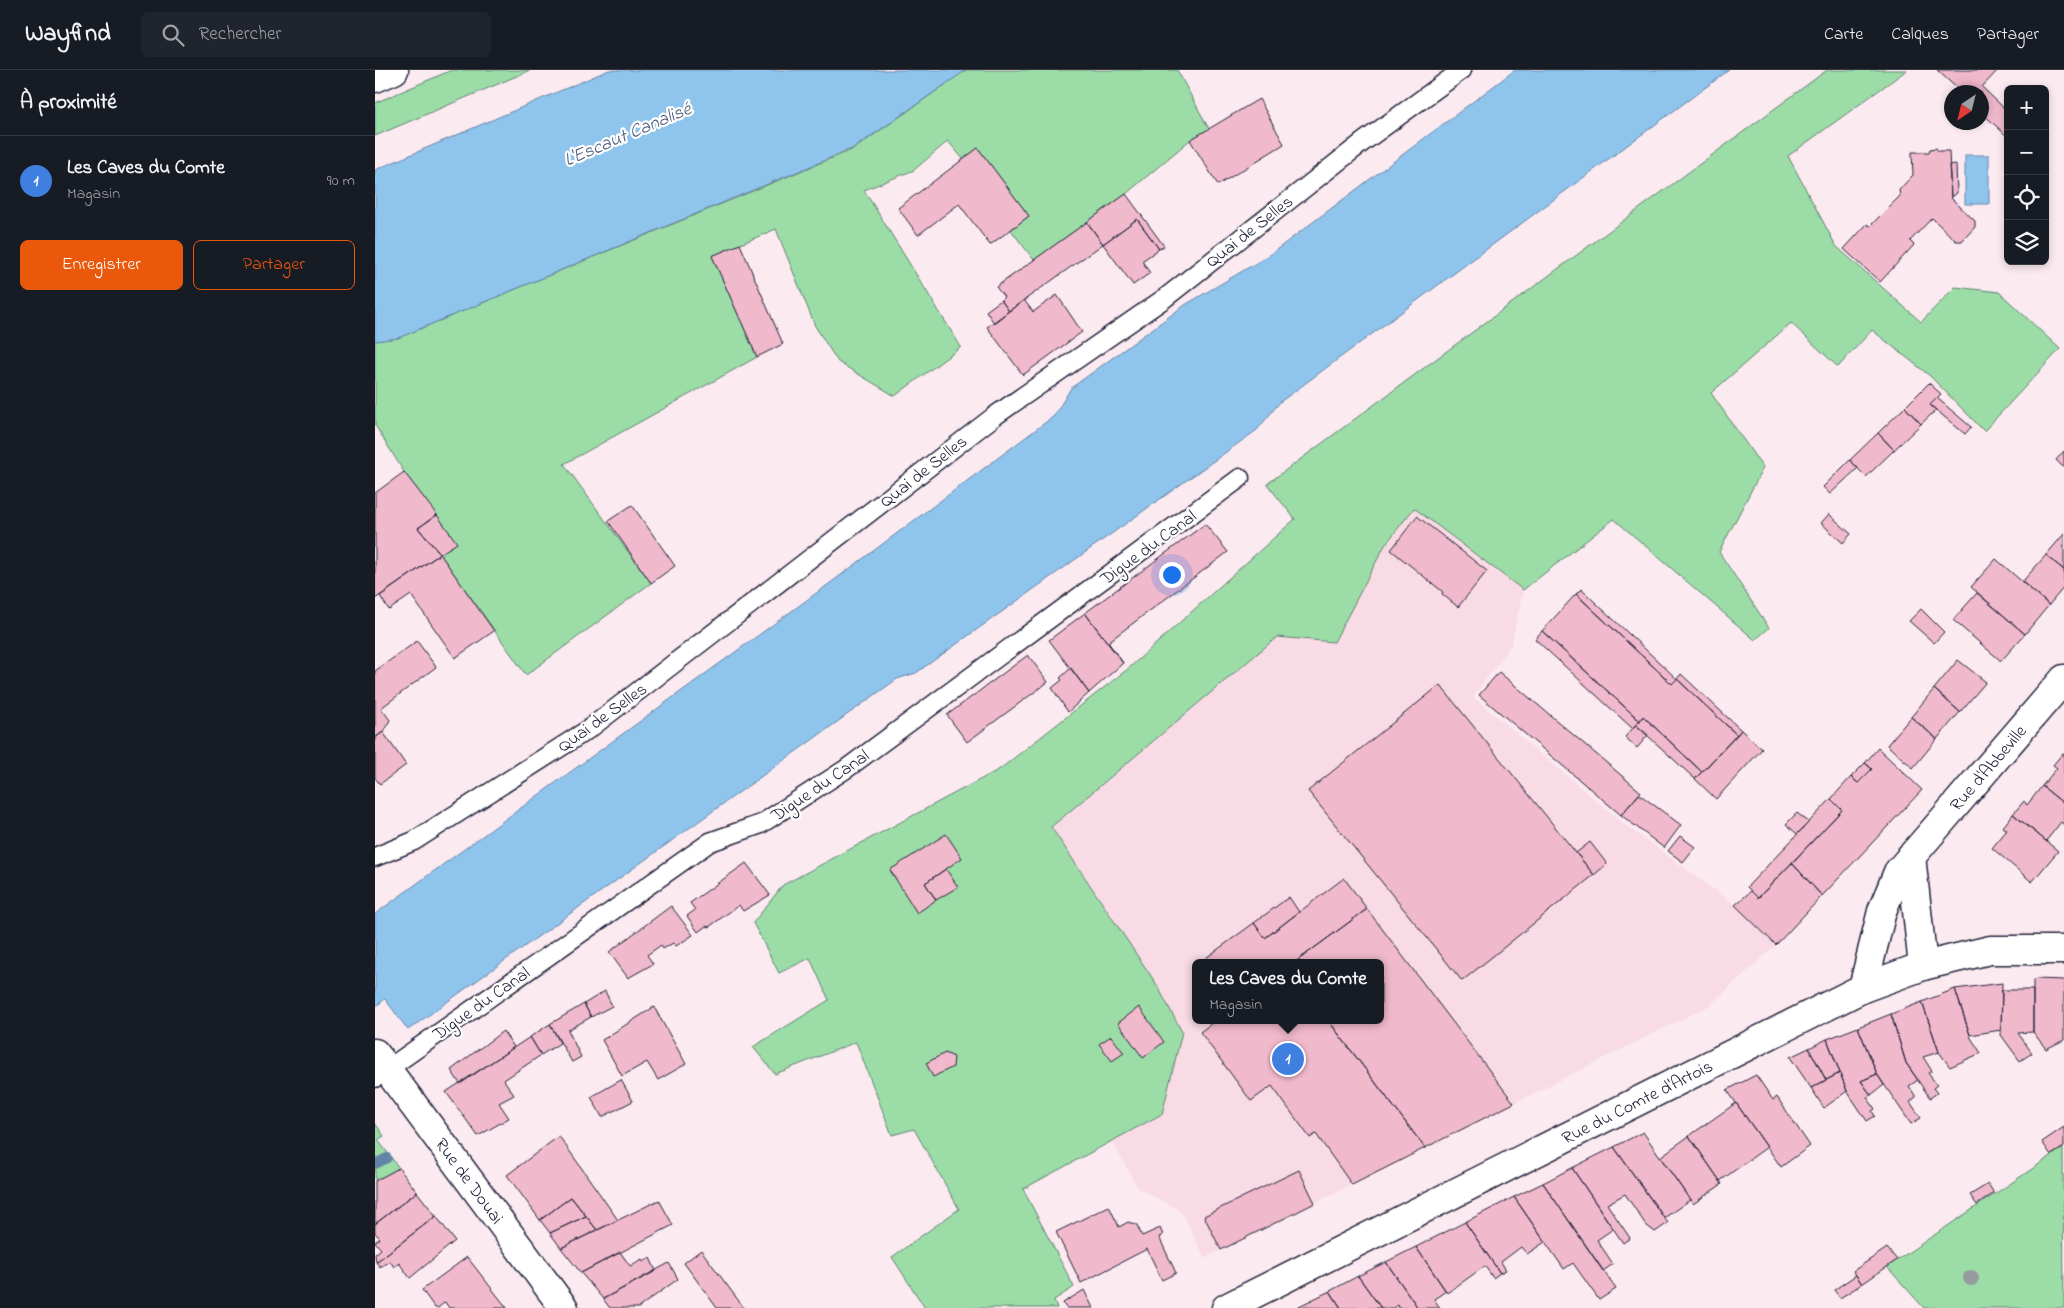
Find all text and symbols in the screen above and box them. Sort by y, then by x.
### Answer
search box [141,12,491,57]
text: Wayfind [25,17,111,52]
icon: search [159,21,187,49]
text: Rechercher [199,21,281,48]
text: Carte [1824,22,1863,48]
text: Calques [1891,22,1949,48]
text: Partager [1977,22,2039,48]
north arrow [1944,85,1989,130]
map controls [2004,85,2049,265]
button: + [2004,85,2049,130]
text: À proximité [20,88,117,118]
water label: L'Escaut Canalisé [560,96,697,174]
button: − [2004,130,2049,175]
text: Les Caves du Comte [67,155,225,182]
text: 1 [33,169,39,193]
text: 90 m [327,169,355,193]
button: locate [2004,175,2049,220]
text: Magasin [67,182,120,206]
street label: Quai de Selles [1201,190,1300,275]
button: layers [2004,220,2049,265]
button: Enregistrer [20,240,183,290]
button: Partager [193,240,355,290]
street label: Quai de Selles [875,430,974,515]
street label: Digue du Canal [1095,505,1203,594]
your location [1159,562,1185,588]
street label: Quai de Selles [553,677,653,760]
street label: Rue d'Abbeville [1945,719,2034,818]
street label: Digue du Canal [766,744,876,831]
popup [1192,959,1384,1024]
street label: Digue du Canal [427,961,537,1049]
text: Les Caves du Comte [1209,966,1367,993]
text: Magasin [1209,993,1262,1017]
pin: 1 [1272,1040,1304,1078]
street label: Rue du Comte d'Artois [1558,1054,1718,1152]
street label: Rue de Douai [427,1133,509,1230]

